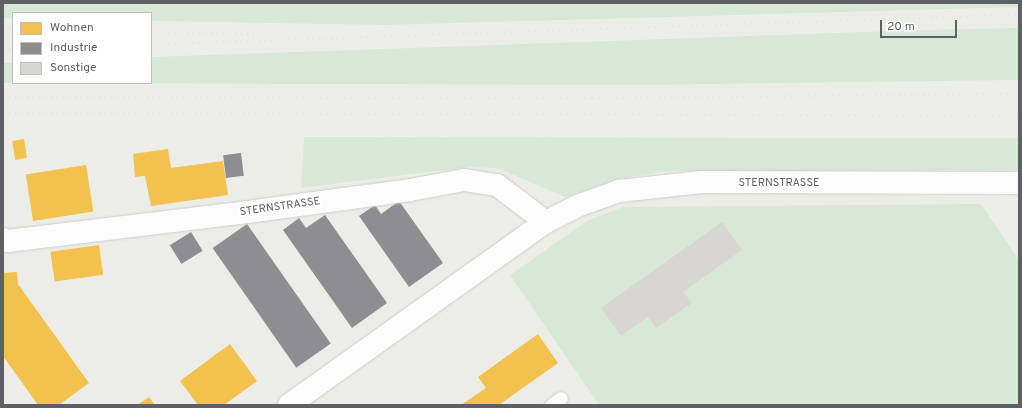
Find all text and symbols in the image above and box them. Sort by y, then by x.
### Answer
legend [12,12,152,84]
scale bar [882,12,959,38]
text: 20 m [887,19,915,35]
text: Wohnen [50,20,94,36]
text: Industrie [50,40,98,56]
text: Sonstige [50,60,96,76]
street label: STERNSTRASSE [738,176,820,190]
street label: STERNSTRASSE [239,195,321,219]

